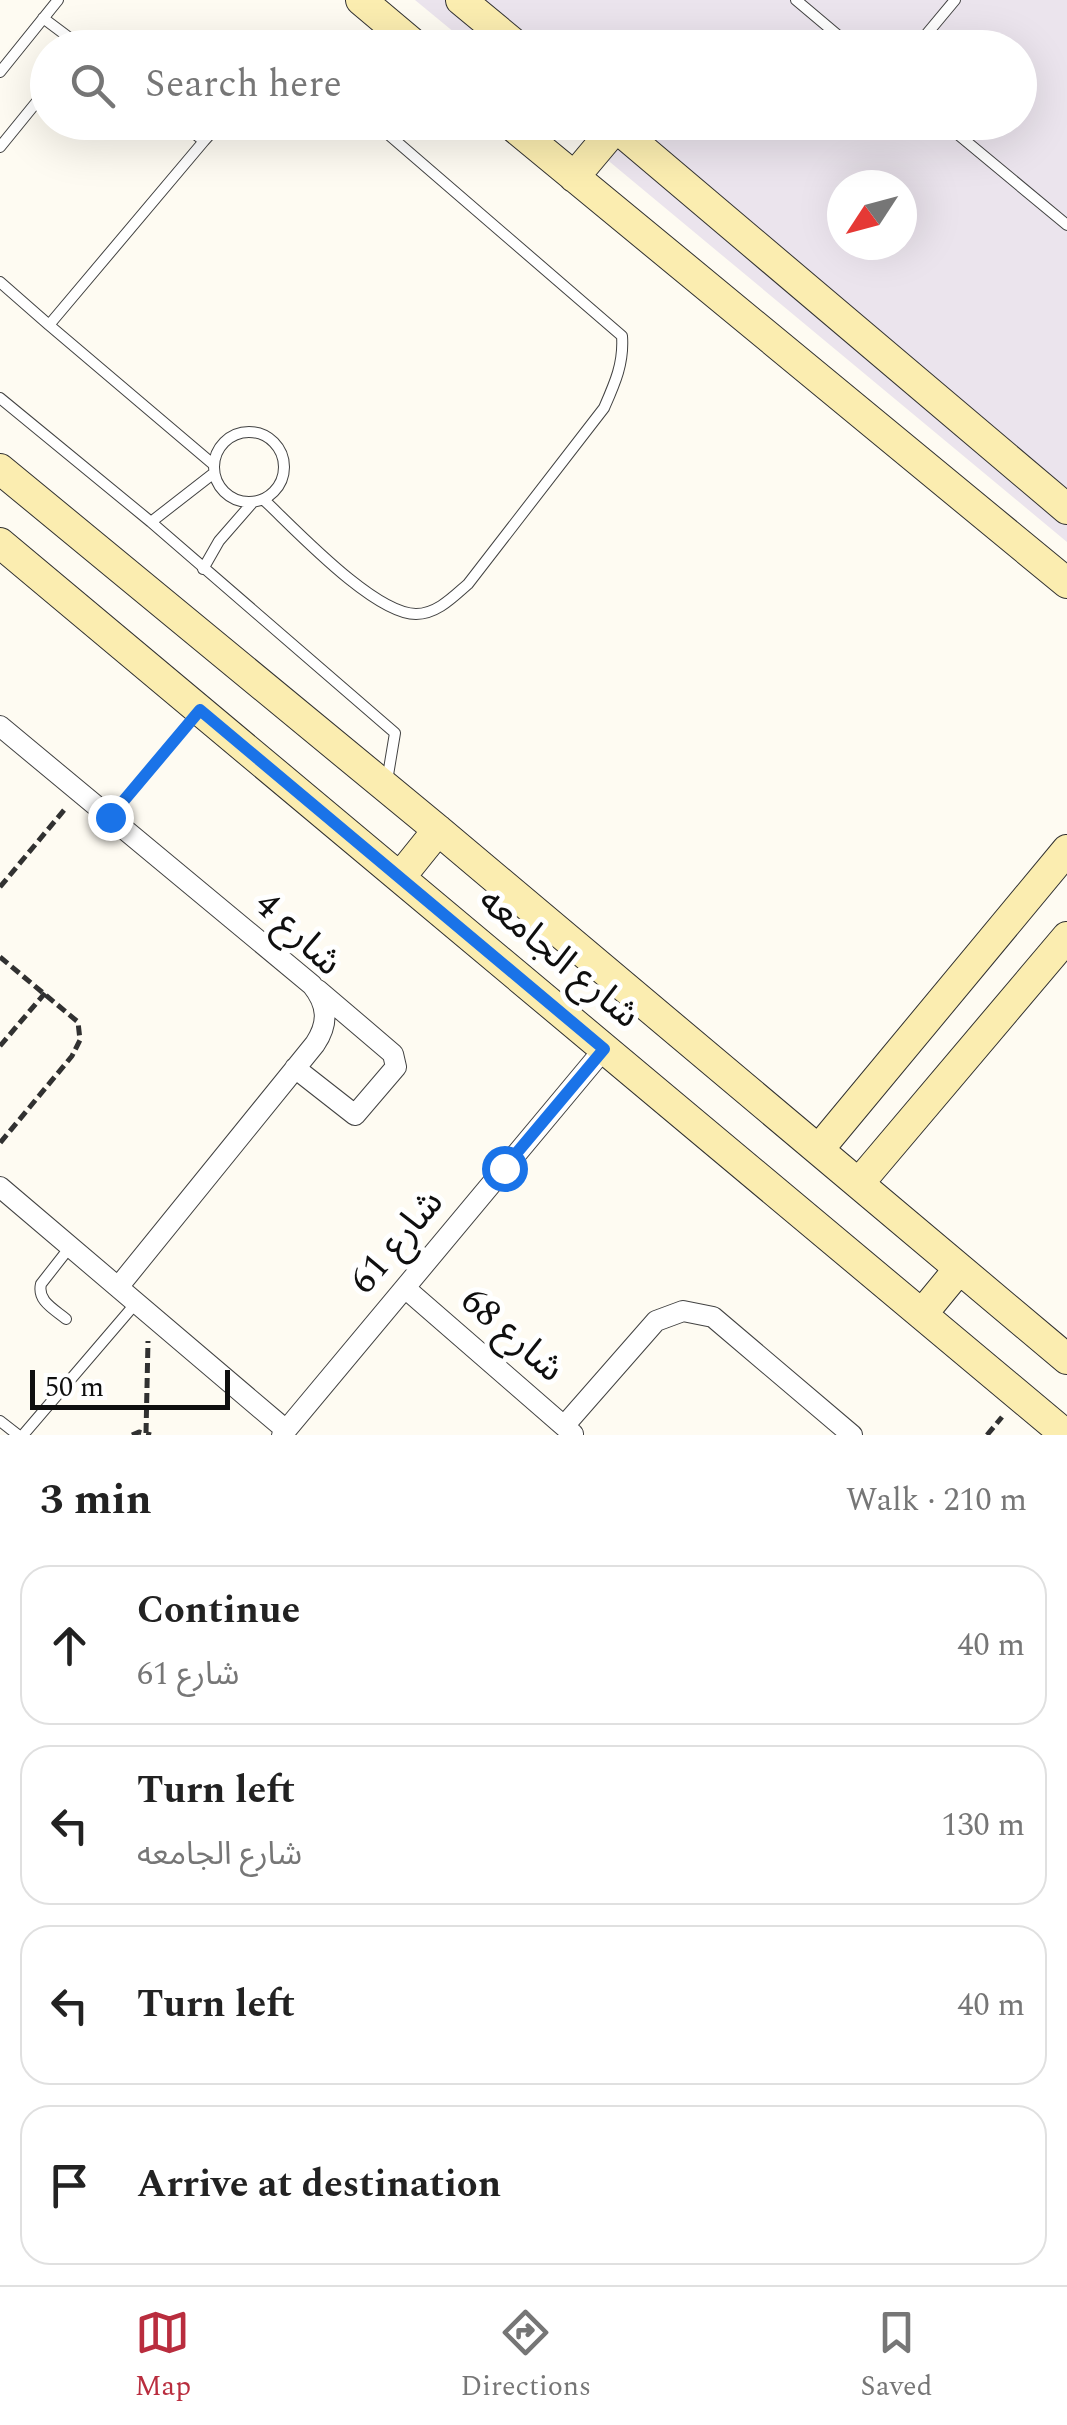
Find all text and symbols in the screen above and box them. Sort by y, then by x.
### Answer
search box [30,30,1037,140]
text: Search here [145,56,342,114]
icon: search [65,58,120,113]
north arrow [827,170,917,260]
route end [88,795,134,841]
street label: شارع الجامعه [465,873,653,1043]
street label: شارع 4 [241,878,355,990]
route start [482,1146,528,1192]
street label: شارع 61 [336,1177,458,1307]
street label: شارع 68 [447,1273,577,1397]
scale bar [30,1365,230,1410]
text: 50 m [45,1366,104,1409]
text: 3 min [40,1469,152,1532]
text: Walk · 210 m [846,1476,1027,1525]
text: Continue [137,1582,300,1640]
icon: ahead [42,1618,97,1673]
text: 40 m [957,1621,1025,1670]
text: شارع 61 [137,1650,239,1699]
text: Turn left [137,1762,295,1820]
icon: left [42,1798,97,1853]
text: 130 m [941,1801,1025,1850]
text: شارع الجامعه [137,1830,302,1879]
text: Turn left [137,1976,295,2034]
icon: left [42,1978,97,2033]
text: 40 m [957,1981,1025,2030]
text: Arrive at destination [137,2156,501,2214]
icon: arrive [42,2158,97,2213]
tab: Map [135,2305,191,2408]
tab: Directions [460,2305,591,2408]
tab: Saved [861,2305,932,2408]

